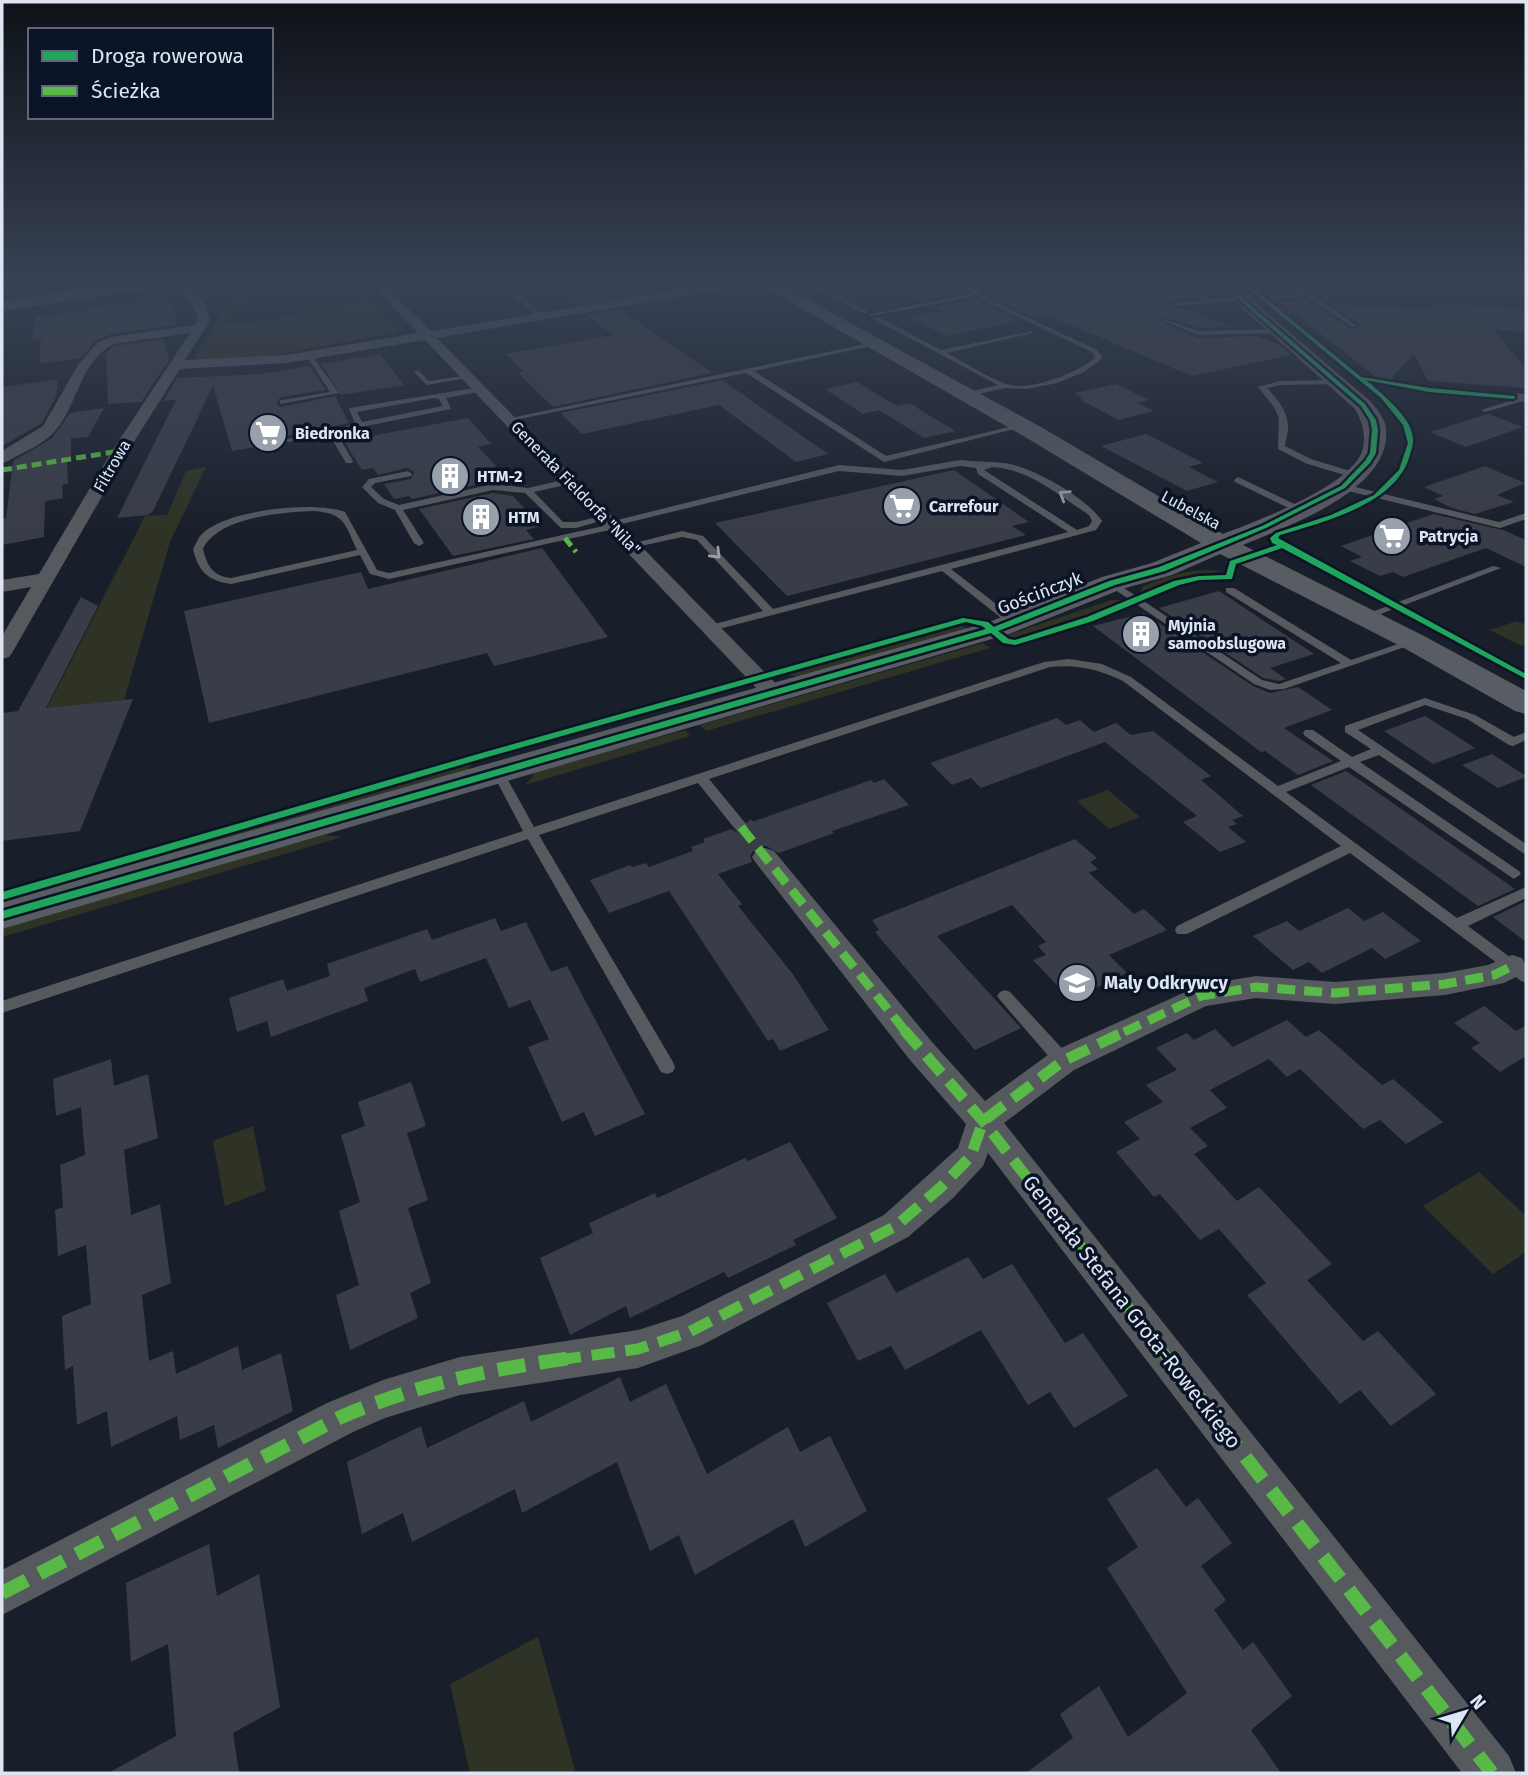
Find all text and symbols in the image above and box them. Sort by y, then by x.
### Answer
legend [28,28,273,119]
text: Droga rowerowa [91,43,244,69]
text: Ścieżka [91,78,161,104]
supermarket icon: Biedronka [247,412,289,454]
street label: Generała Fieldorfa "Nila" [507,417,645,559]
place label: Biedronka [295,424,370,443]
street label: Filtrowa [89,436,135,496]
building icon: HTM-2 [429,455,471,497]
place label: HTM-2 [477,467,523,486]
supermarket icon: Carrefour [881,485,923,527]
street label: Lubelska [1158,487,1224,533]
one-way arrow [1059,491,1072,504]
building icon: HTM [460,496,502,538]
place label: Carrefour [929,497,999,516]
place label: HTM [508,508,540,527]
supermarket icon: Patrycja [1371,515,1413,557]
place label: Patrycja [1419,527,1478,546]
one-way arrow [708,546,720,558]
street label: Gościńczyk [994,566,1086,619]
building icon: Myjnia samoobslugowa [1120,613,1162,655]
place label: Myjnia samoobslugowa [1168,616,1286,653]
school or university icon: Maly Odkrywcy [1056,962,1098,1004]
place label: Maly Odkrywcy [1104,972,1228,994]
street label: Generała Stefana Grota-Roweckiego [1017,1170,1247,1454]
north arrow [1430,1677,1500,1747]
text: N [1465,1690,1491,1714]

